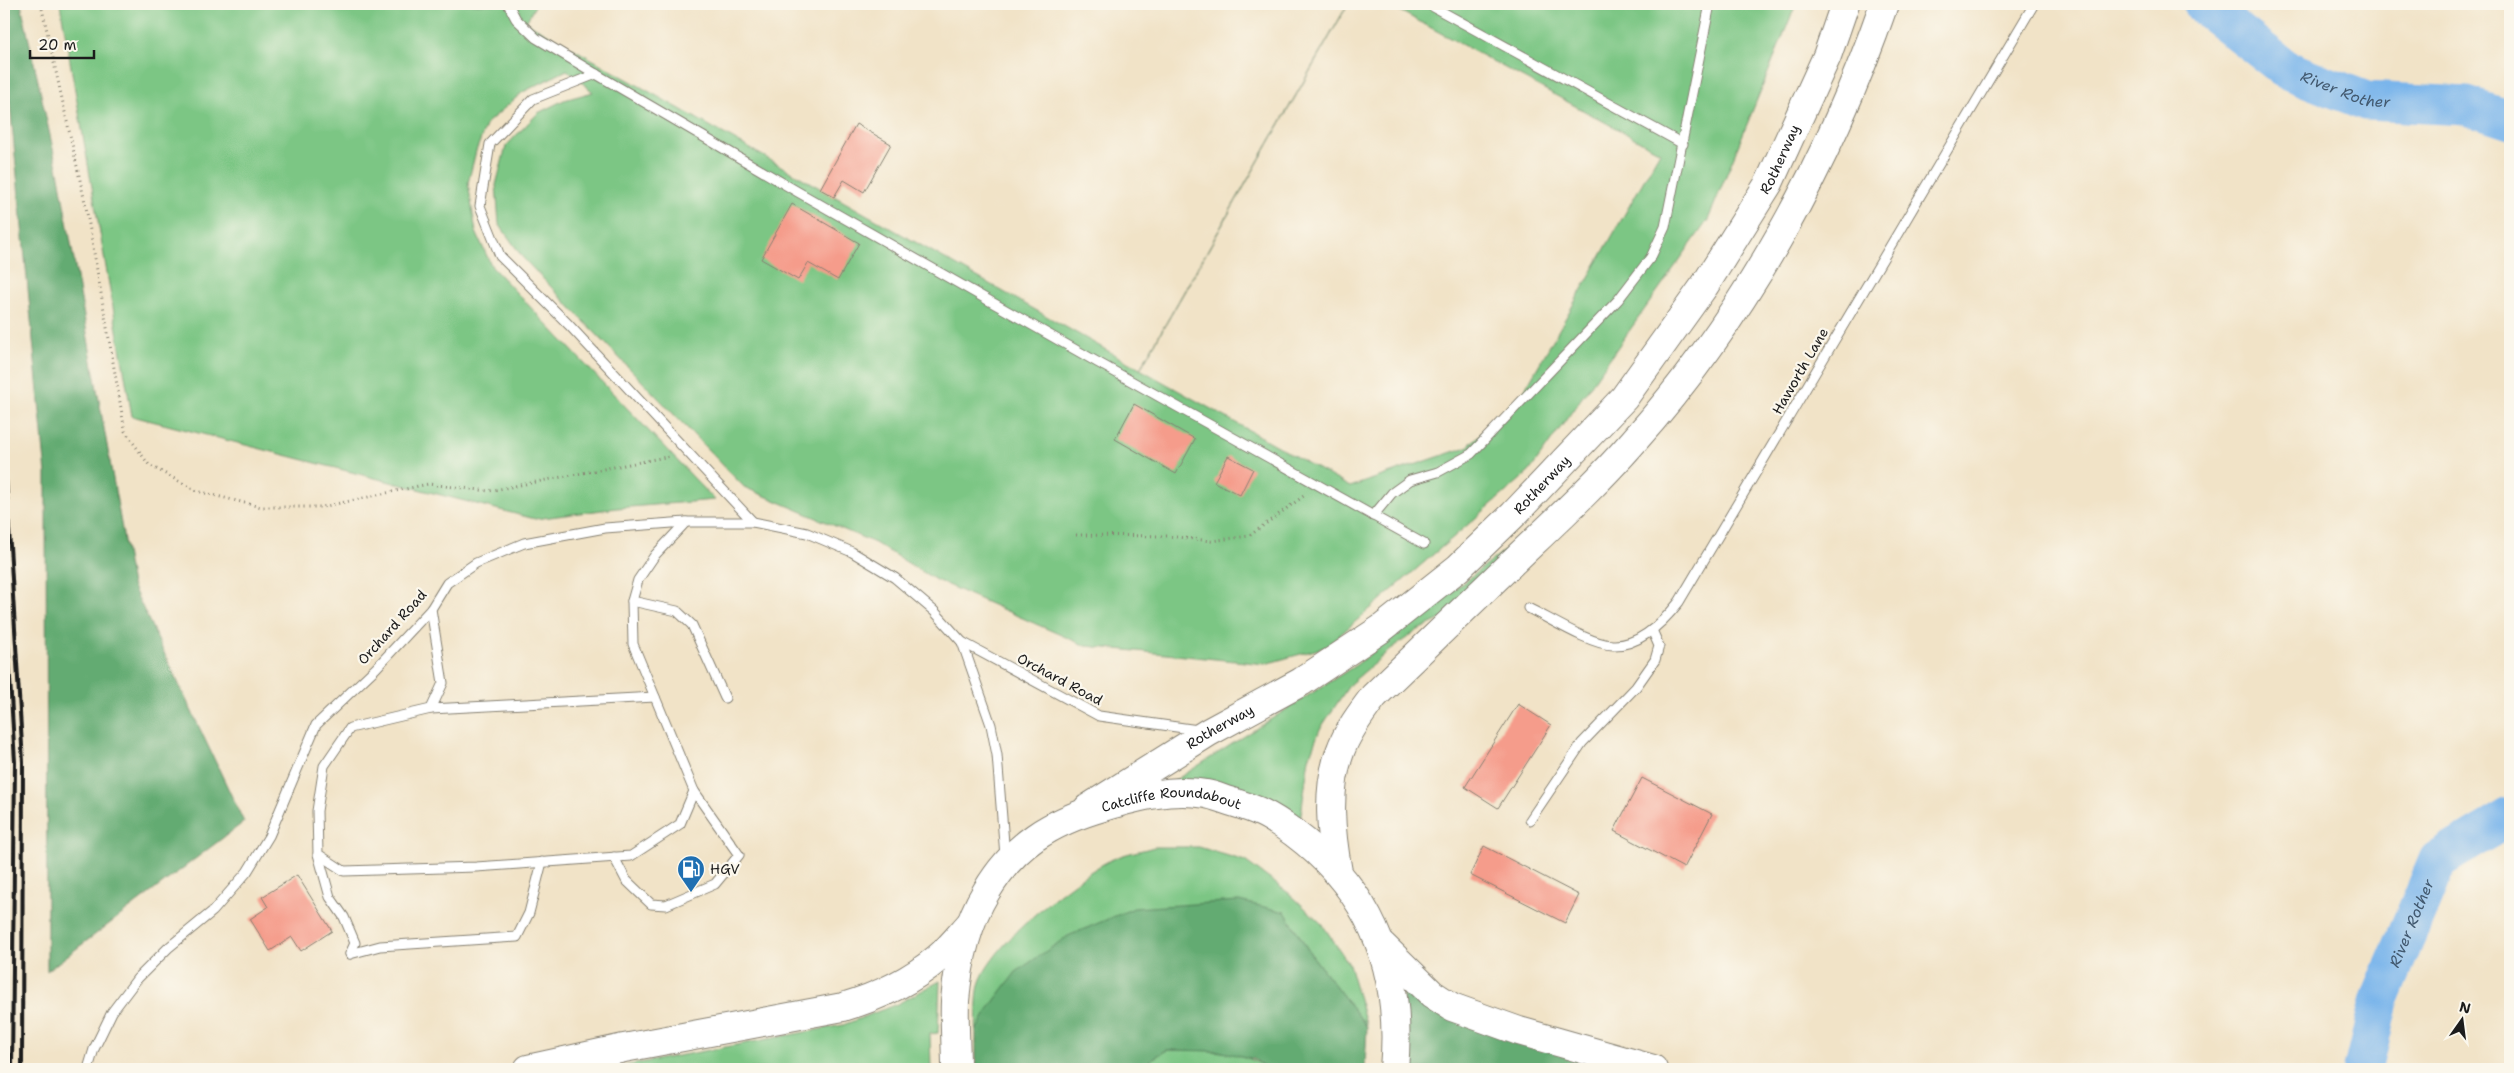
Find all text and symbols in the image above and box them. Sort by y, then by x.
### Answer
scale bar [30,28,94,60]
text: 20 m [38,35,77,55]
water label: River Rother [2298,66,2392,112]
street label: Rotherway [1755,121,1804,197]
street label: Haworth Lane [1768,324,1832,418]
street label: Rotherway [1510,451,1574,518]
street label: Orchard Road [354,586,430,668]
street label: Orchard Road [1014,649,1106,709]
street label: Rotherway [1183,700,1257,753]
street label: Catcliffe Roundabout [1099,783,1244,816]
fuel station icon: HGV [676,854,706,893]
place label: HGV [710,860,740,878]
water label: River Rother [2384,875,2439,971]
north arrow [2436,996,2486,1046]
text: N [2458,997,2473,1017]

